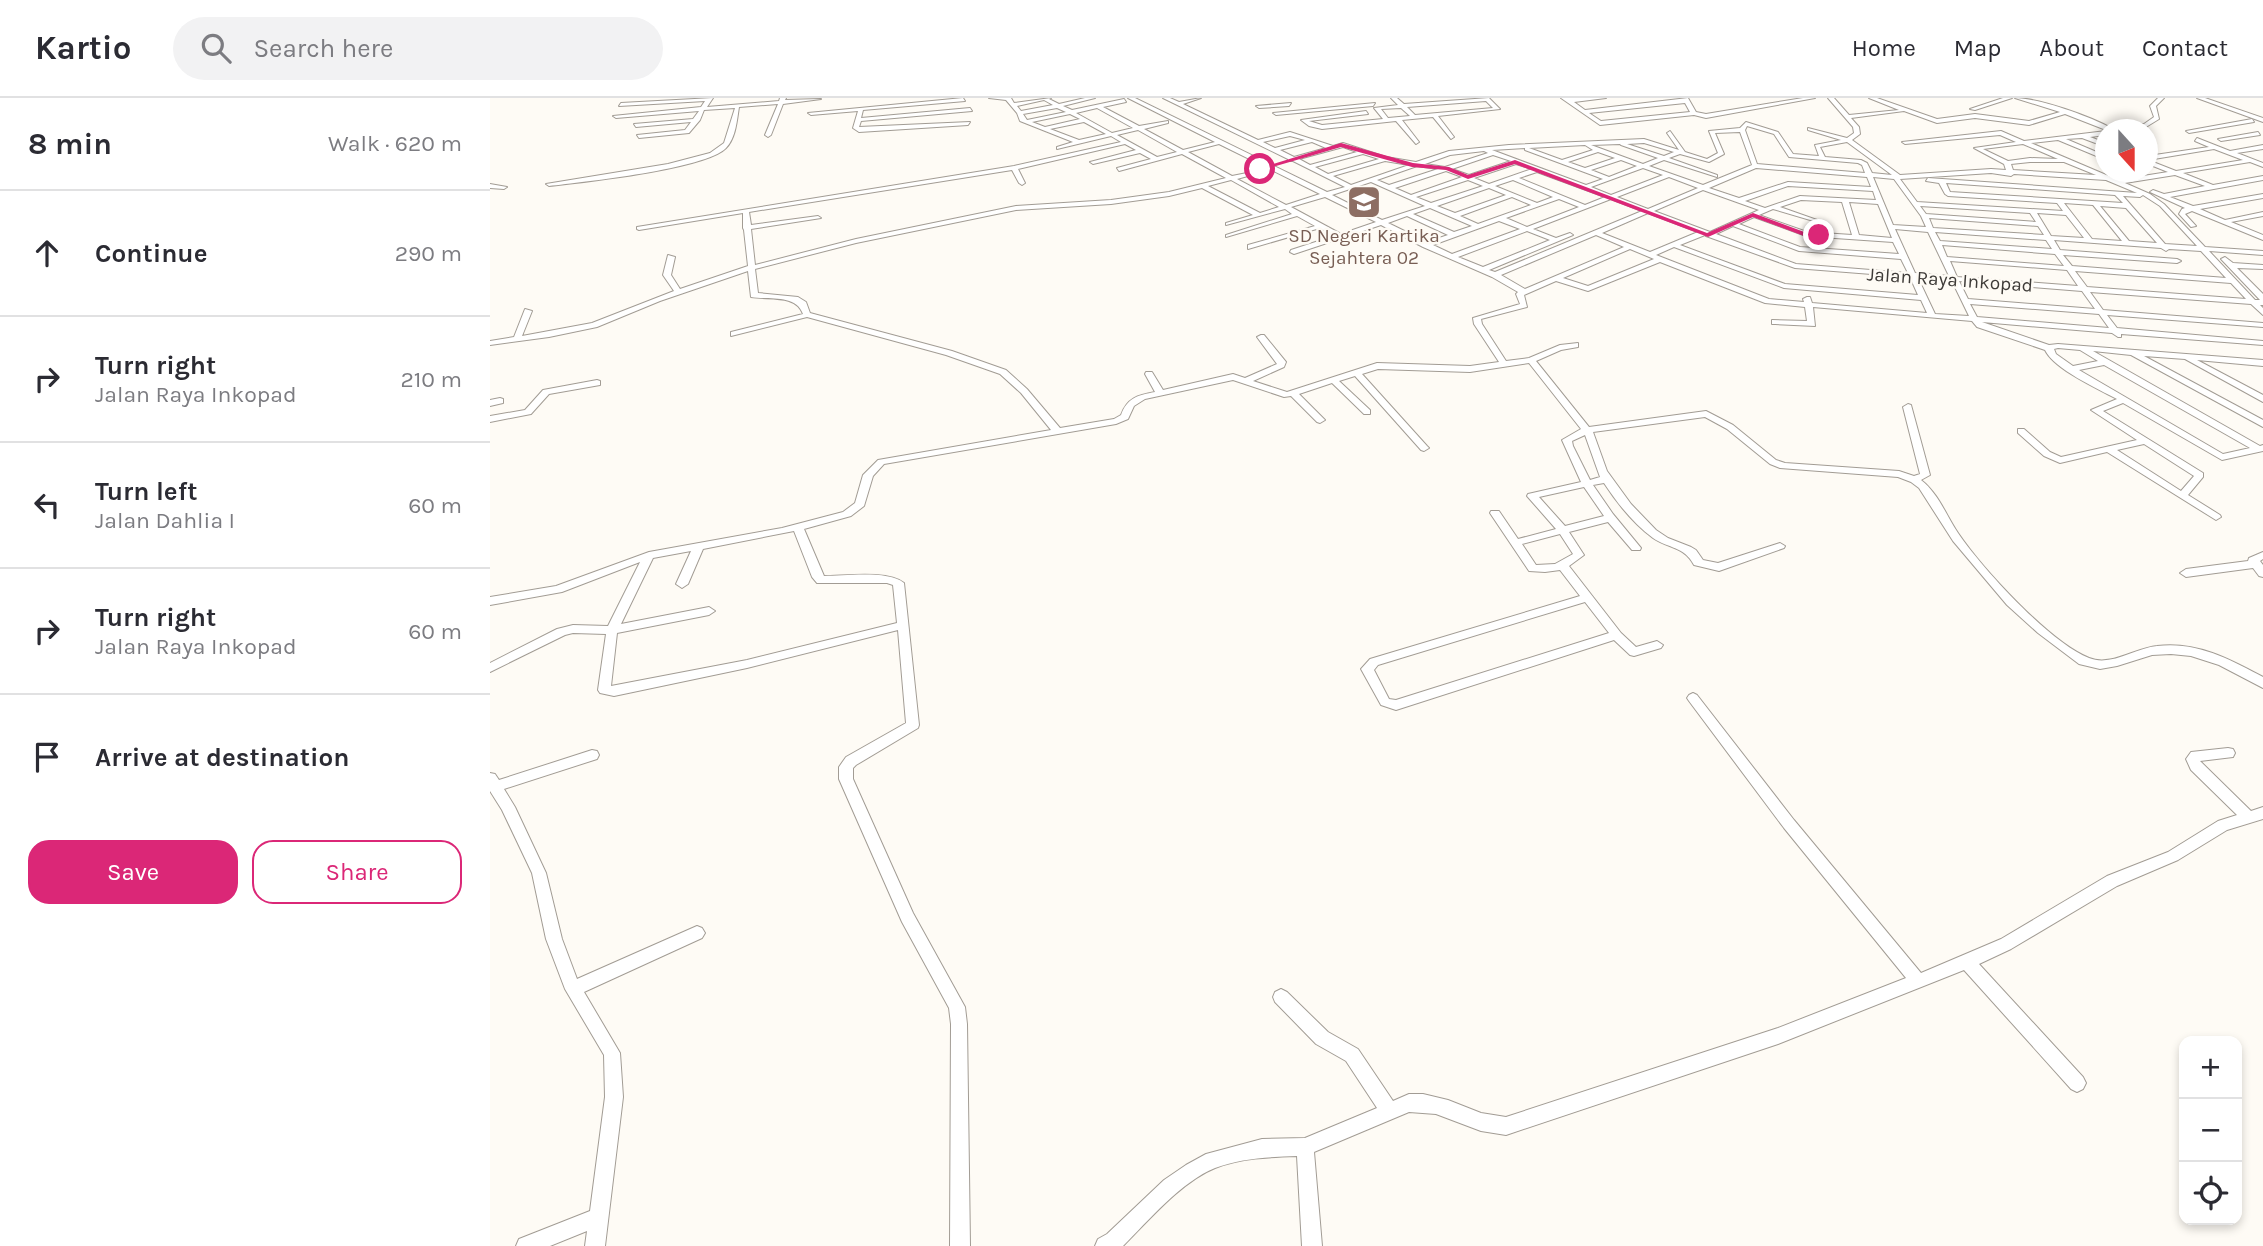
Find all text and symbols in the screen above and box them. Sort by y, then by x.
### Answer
search box [173,17,663,80]
text: Kartio [35,29,131,67]
icon: search [197,29,235,67]
text: Search here [253,33,393,64]
text: Home [1852,34,1916,62]
text: Map [1954,34,2001,62]
text: About [2039,34,2104,62]
text: Contact [2142,34,2228,62]
north arrow [2095,119,2158,182]
text: 8 min [28,126,112,162]
text: Walk · 620 m [328,130,462,157]
route start [1244,153,1275,184]
school or university icon: SD Negeri Kartika Sejahtera 02 [1345,183,1383,221]
route end [1803,219,1834,250]
place label: SD Negeri Kartika Sejahtera 02 [1288,225,1440,269]
icon: ahead [28,234,66,272]
text: Continue [95,238,207,269]
text: 290 m [395,240,462,267]
street label: Jalan Raya Inkopad [1866,263,2034,297]
text: Turn right [95,350,216,381]
icon: right [28,360,66,398]
text: 210 m [400,366,462,393]
text: Jalan Raya Inkopad [95,381,297,408]
text: Turn left [95,476,197,507]
icon: left [28,486,66,524]
text: 60 m [408,492,462,519]
text: Jalan Dahlia I [95,507,235,534]
text: Turn right [95,602,216,633]
icon: right [28,612,66,650]
text: 60 m [408,618,462,645]
text: Jalan Raya Inkopad [95,633,297,660]
icon: arrive [28,738,66,776]
text: Arrive at destination [95,742,349,773]
button: Save [28,840,238,904]
button: Share [252,840,462,904]
map controls [2179,1036,2242,1225]
button: + [2179,1036,2242,1099]
button: − [2179,1099,2242,1162]
button: locate [2179,1162,2242,1225]

